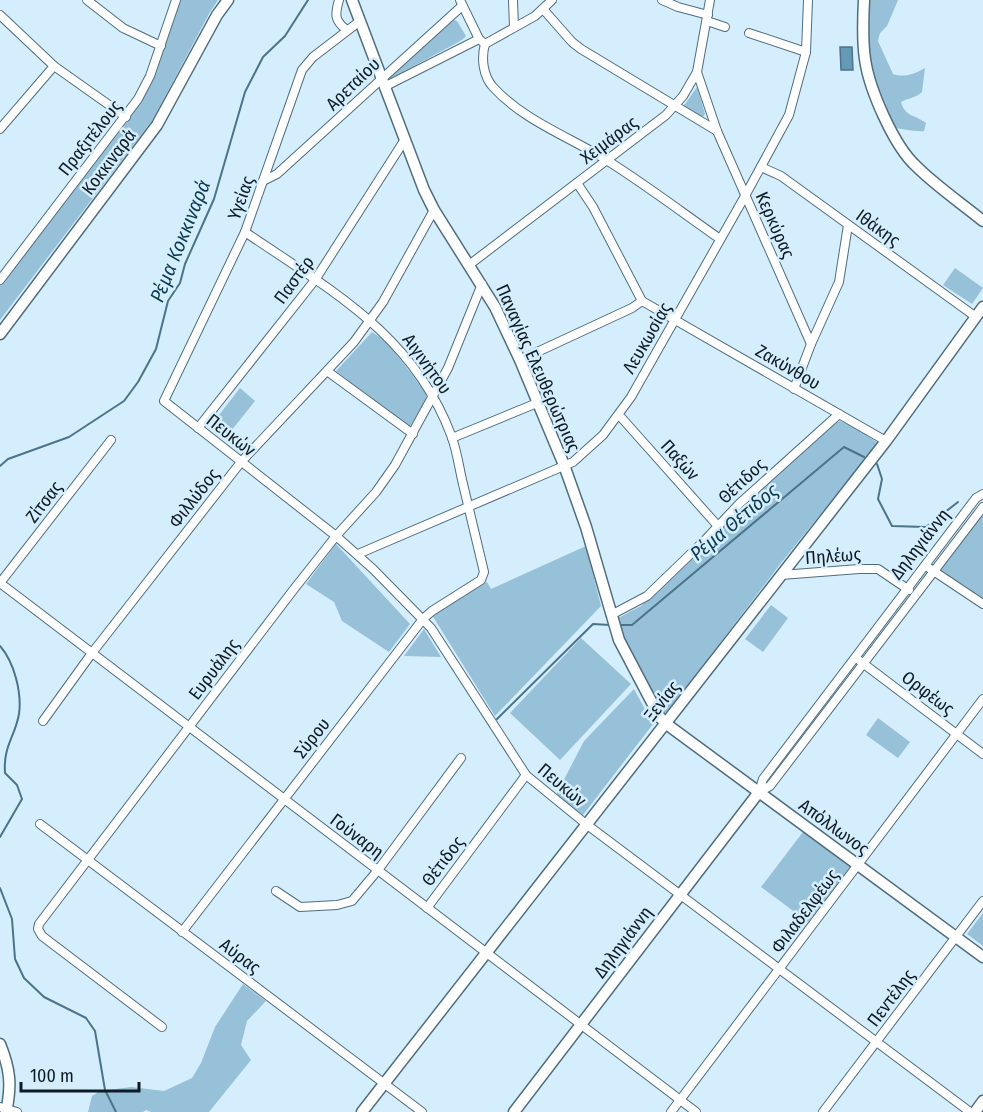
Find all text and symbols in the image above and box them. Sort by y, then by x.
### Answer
street label: Αρεταίου [321,53,385,115]
street label: Πραξιτέλους [54,96,127,180]
street label: Χειμάρας [576,111,642,169]
street label: Κοκκιναρά [77,125,141,199]
street label: Υγείας [223,173,259,223]
water label: Ρέμα Κοκκιναρά [145,176,216,306]
street label: Κερκύρας [751,188,800,262]
street label: Ιθάκης [852,205,905,252]
street label: Παστέρ [269,252,319,308]
street label: Παναγίας Ελευθερώτριας [491,281,585,456]
street label: Λευκωσίας [618,298,676,377]
street label: Αιγινήτου [398,330,456,398]
street label: Ζακύνθου [752,340,824,394]
street label: Πευκών [202,409,260,461]
street label: Παξών [656,435,704,485]
street label: Θέτιδος [714,453,771,509]
street label: Φιλλύδος [164,464,224,532]
street label: Ζίτσας [21,477,67,527]
water label: Ρέμα Θέτιδος [685,478,783,566]
street label: Δηληγιάννη [885,504,955,584]
street label: Πηλέως [804,543,862,569]
street label: Ευρυάλης [184,634,244,704]
street label: Ορφέως [897,666,959,720]
street label: Ξενίας [639,676,685,726]
street label: Σύρου [289,713,335,763]
street label: Πευκών [533,758,591,812]
street label: Απόλλωνος [795,794,874,860]
street label: Γούναρη [326,809,388,863]
street label: Θέτιδος [417,831,469,890]
street label: Φιλαδελφέως [766,864,844,957]
street label: Δηληγιάννη [589,902,657,982]
street label: Αύρας [215,934,265,979]
street label: Πεντέλης [862,965,920,1031]
scale bar [21,1055,140,1093]
text: 100 m [30,1065,74,1087]

